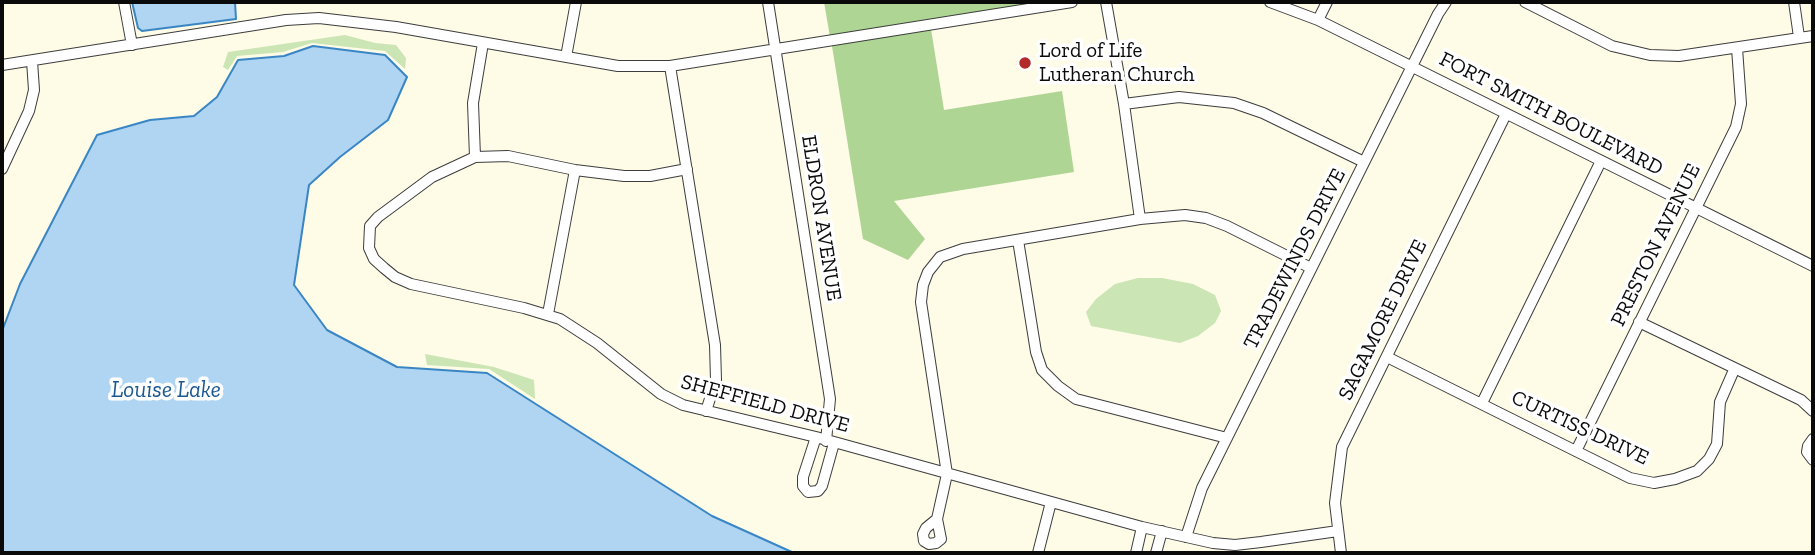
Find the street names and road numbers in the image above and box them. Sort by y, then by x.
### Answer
street label: FORT SMITH BOULEVARD [1435,47,1667,181]
street label: ELDRON AVENUE [795,133,847,303]
street label: PRESTON AVENUE [1606,160,1706,330]
street label: TRADEWINDS DRIVE [1239,164,1351,354]
street label: SAGAMORE DRIVE [1333,236,1433,404]
street label: SHEFFIELD DRIVE [678,369,852,439]
street label: CURTISS DRIVE [1507,385,1653,471]

